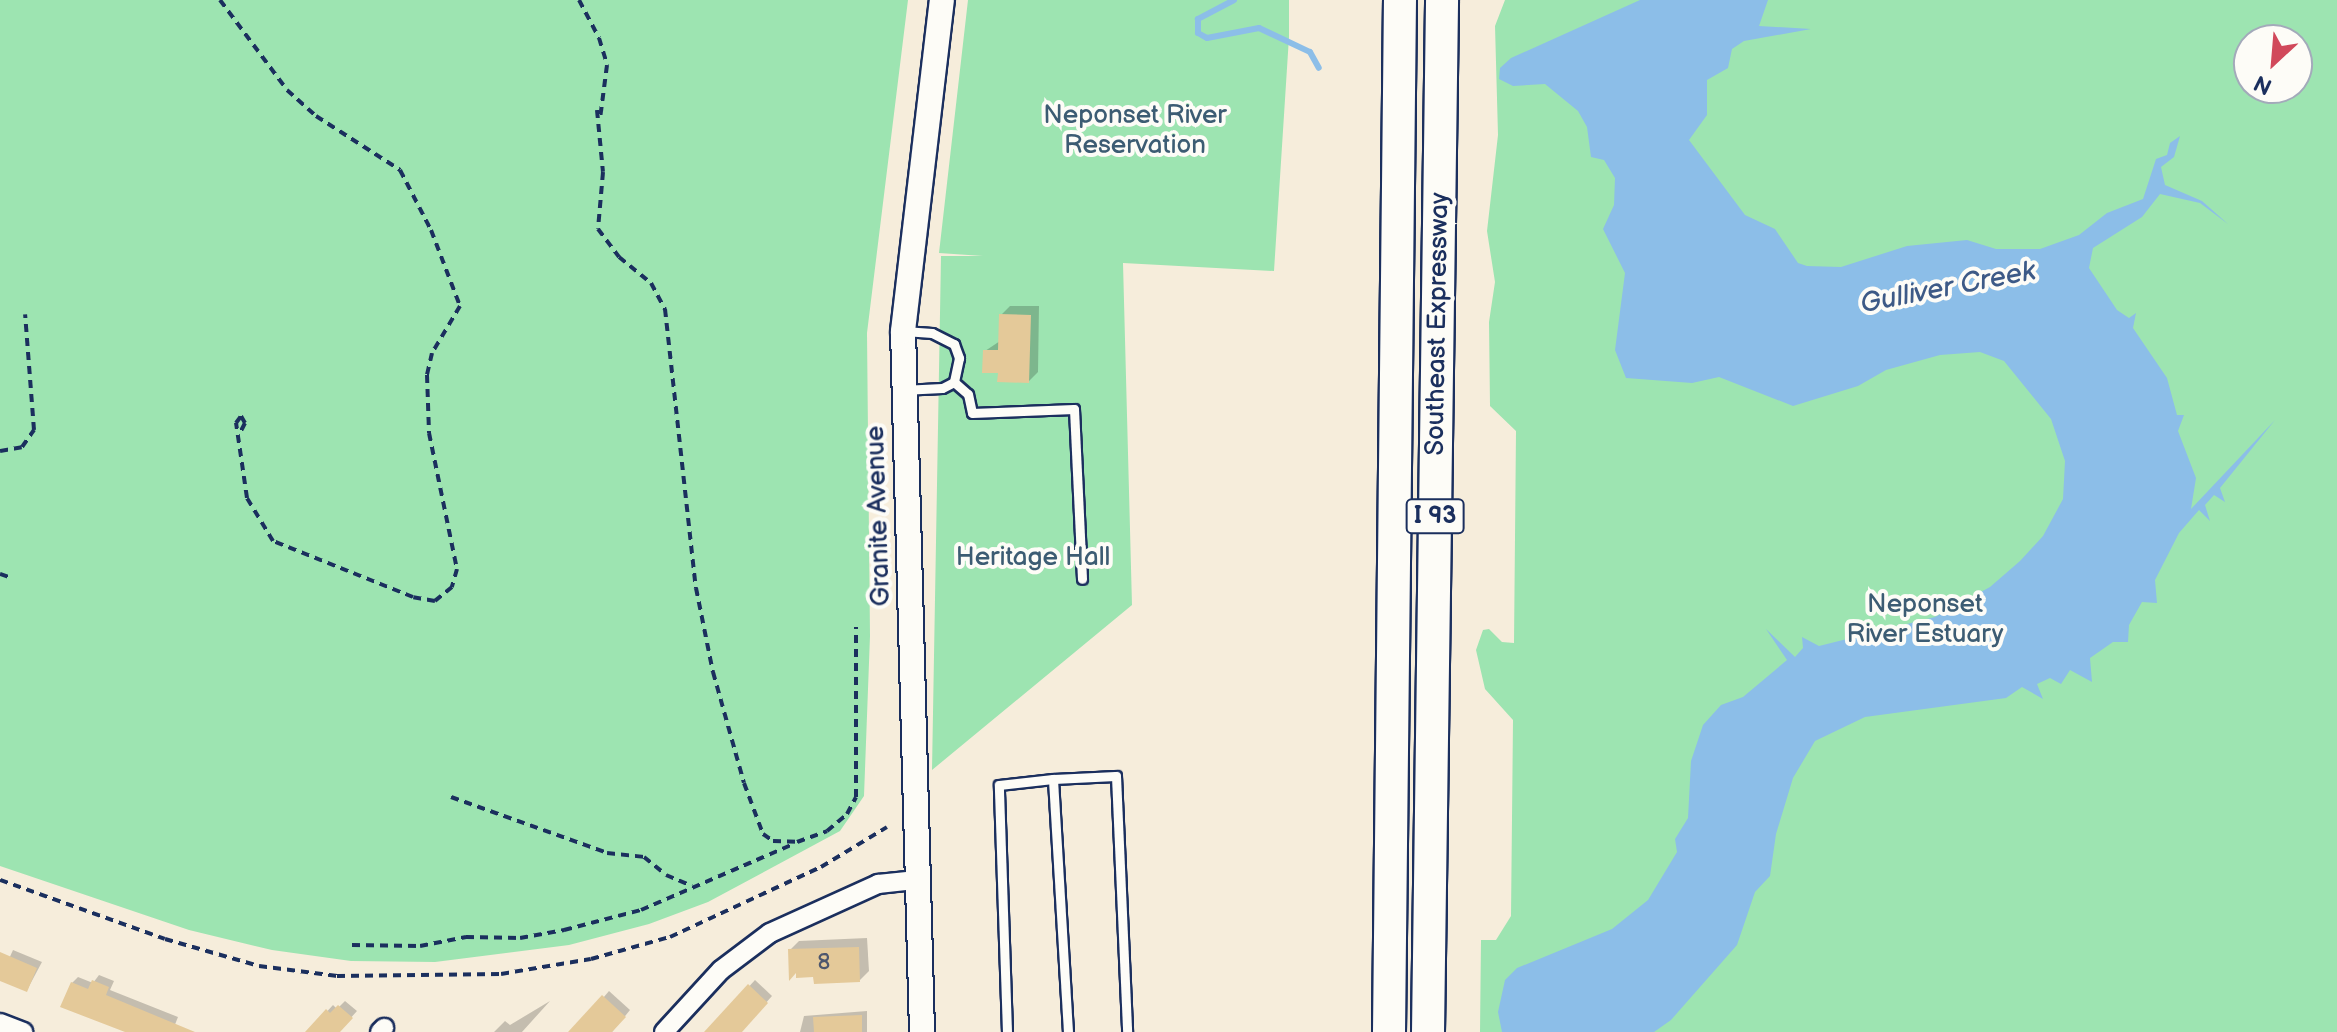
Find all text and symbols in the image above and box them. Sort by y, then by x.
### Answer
north arrow [2233,24,2313,104]
text: N [2250,68,2276,100]
park label: Neponset River Reservation [1043,100,1227,162]
street label: Southeast Expressway [1420,192,1456,456]
water label: Gulliver Creek [1858,255,2038,321]
street label: Granite Avenue [860,425,898,607]
road number: I 93 [1405,496,1465,536]
park label: Heritage Hall [956,542,1110,574]
park label: Neponset River Estuary [1846,589,2004,650]
house number: 8 [818,950,830,976]

